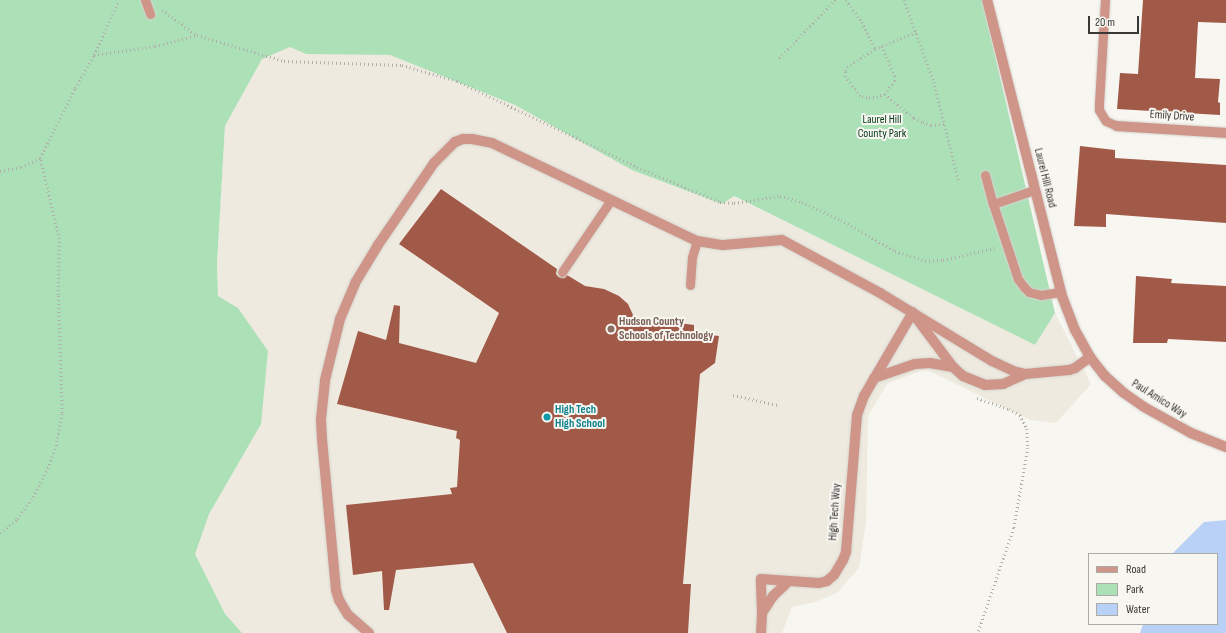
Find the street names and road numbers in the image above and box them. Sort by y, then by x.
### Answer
street label: Emily Drive [1149,107,1195,125]
street label: Laurel Hill Road [1031,147,1059,209]
street label: Paul Amico Way [1129,376,1189,422]
street label: High Tech Way [826,483,844,541]

